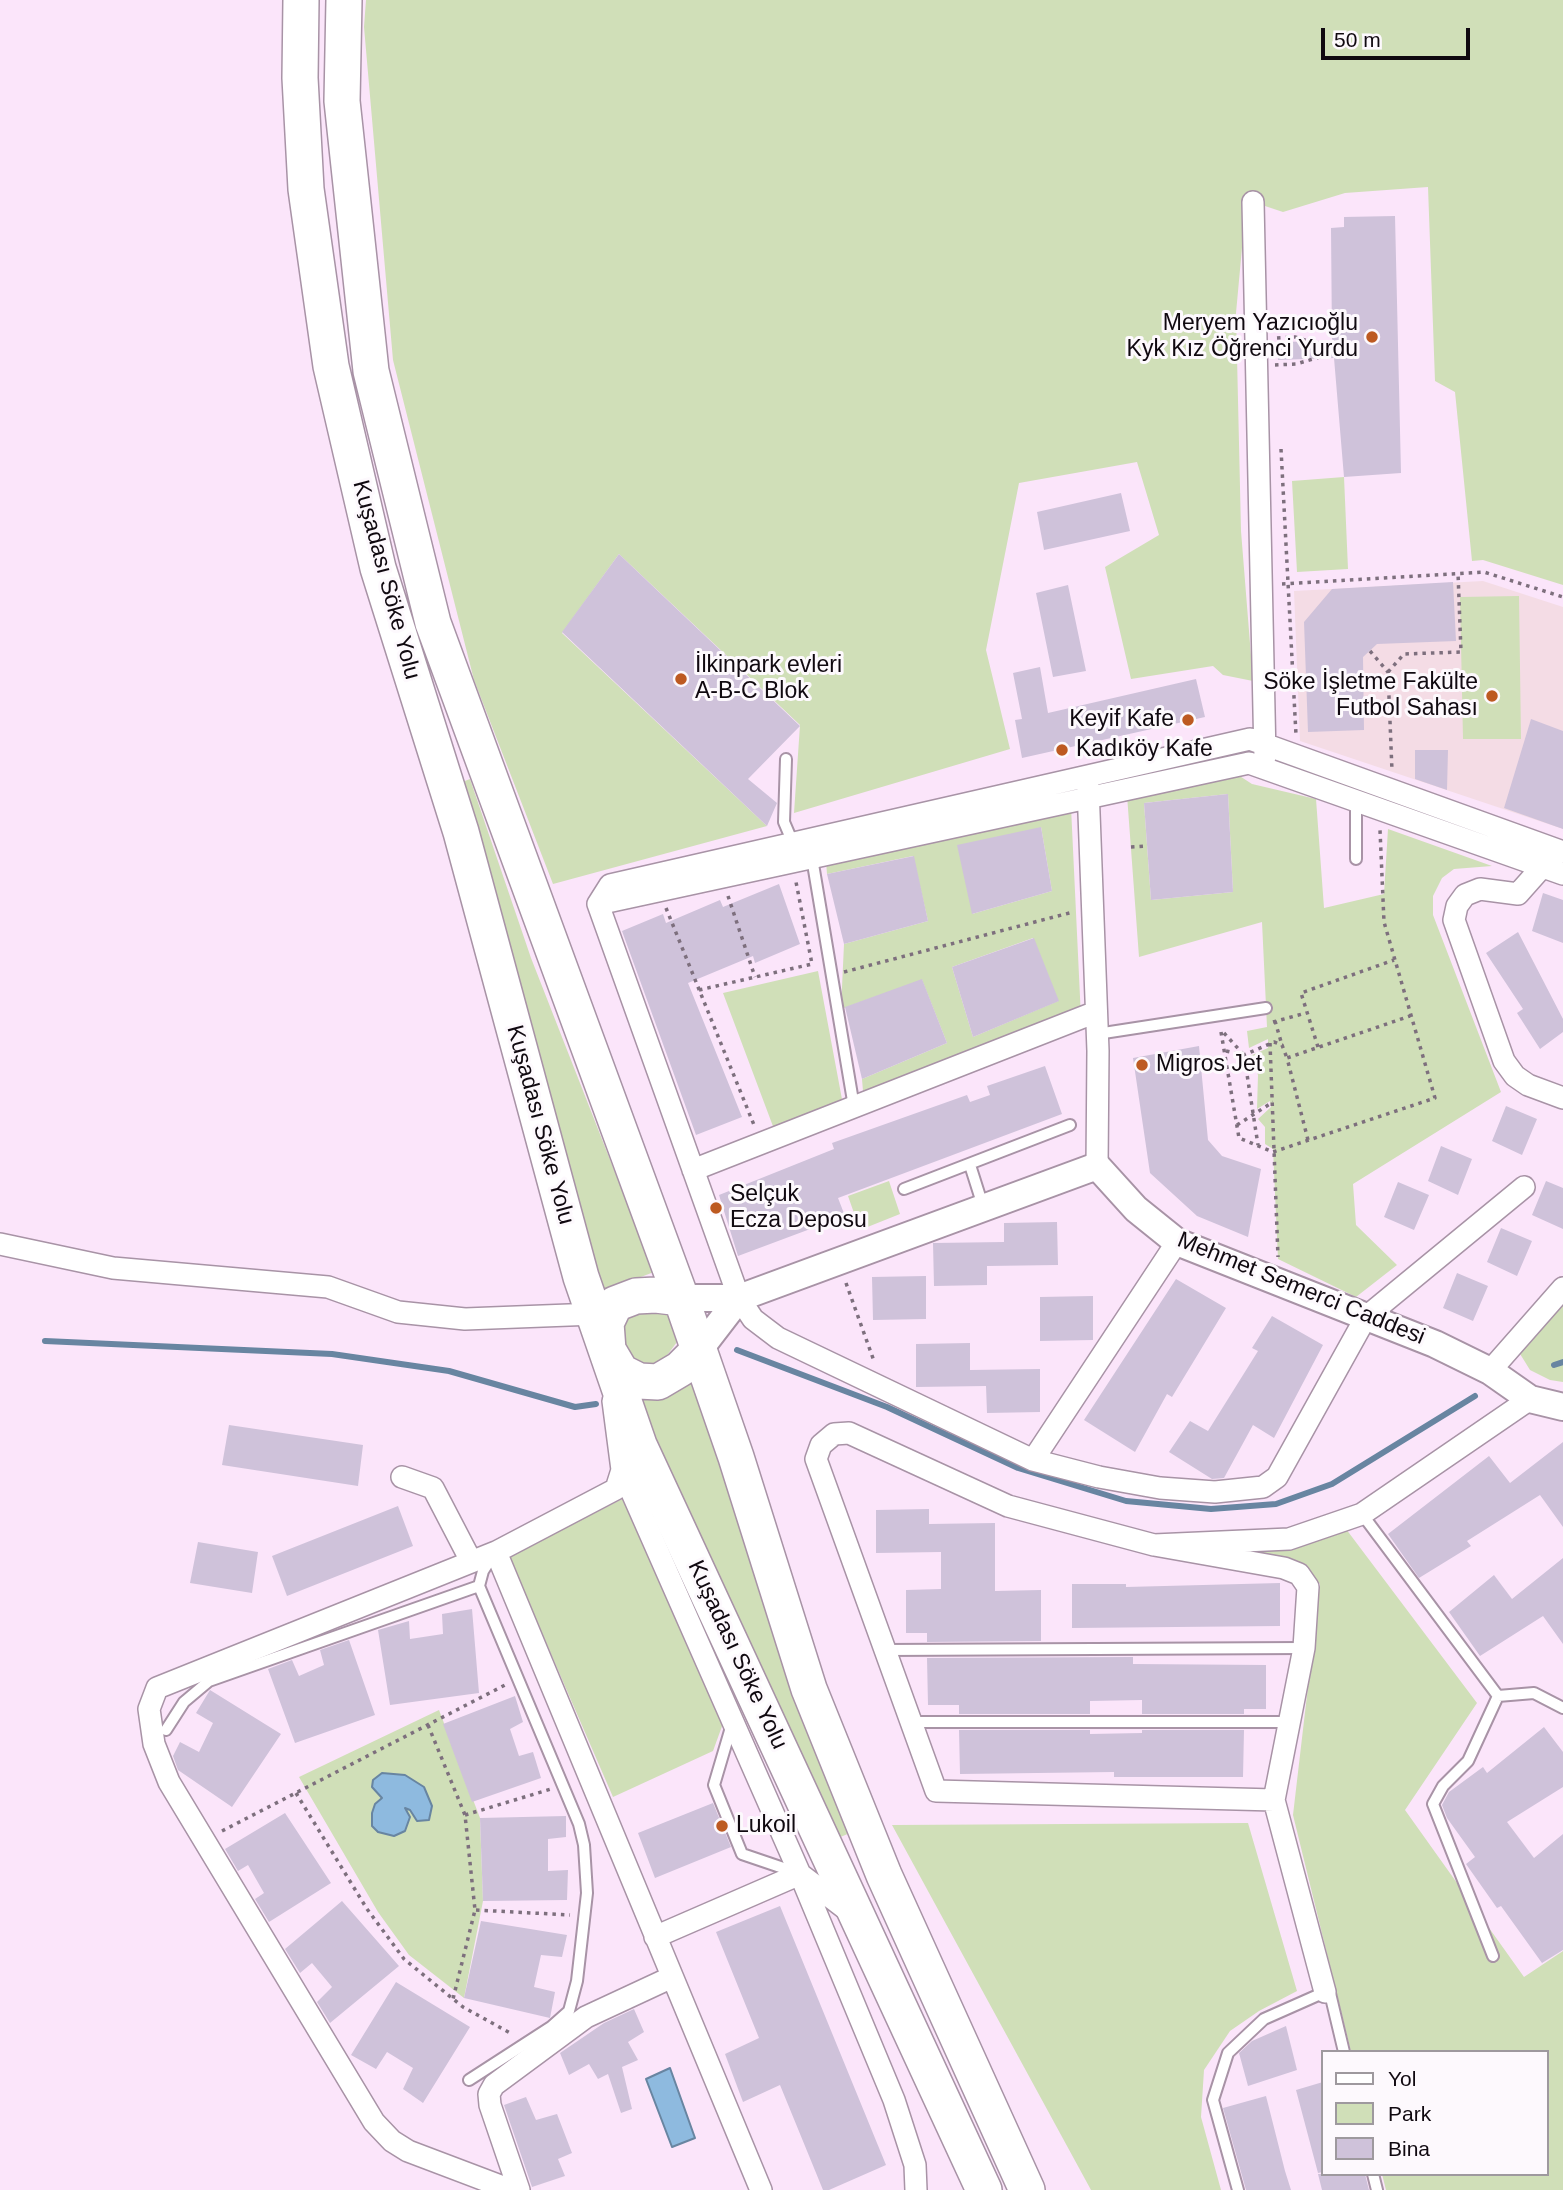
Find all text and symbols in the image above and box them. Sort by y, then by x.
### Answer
scale bar [1325,14,1474,58]
text: 50 m [1334,28,1381,51]
place label: Meryem Yazıcıoğlu Kyk Kız Öğrenci Yurdu [1127,310,1358,364]
marker: Meryem Yazıcıoğlu Kyk Kız Öğrenci Yurdu [1364,329,1380,345]
street label: Kuşadası Söke Yolu [346,477,426,683]
place label: İlkinpark evleri A-B-C Blok [695,652,842,706]
place label: Söke İşletme Fakülte Futbol Sahası [1263,669,1478,723]
marker: İlkinpark evleri A-B-C Blok [673,671,689,687]
marker: Söke İşletme Fakülte Futbol Sahası [1484,688,1500,704]
place label: Keyif Kafe [1069,706,1174,734]
marker: Keyif Kafe [1180,712,1196,728]
place label: Kadıköy Kafe [1076,736,1213,764]
marker: Kadıköy Kafe [1054,742,1070,758]
street label: Kuşadası Söke Yolu [500,1022,580,1228]
place label: Migros Jet [1156,1051,1262,1079]
marker: Migros Jet [1134,1057,1150,1073]
place label: Selçuk Ecza Deposu [730,1181,867,1235]
marker: Selçuk Ecza Deposu [708,1200,724,1216]
street label: Mehmet Semerci Caddesi [1173,1227,1429,1351]
street label: Kuşadası Söke Yolu [681,1556,793,1754]
place label: Lukoil [736,1812,796,1840]
marker: Lukoil [714,1818,730,1834]
legend [1322,2050,1549,2176]
text: Yol [1388,2067,1416,2090]
text: Park [1388,2102,1431,2125]
text: Bina [1388,2137,1430,2160]

